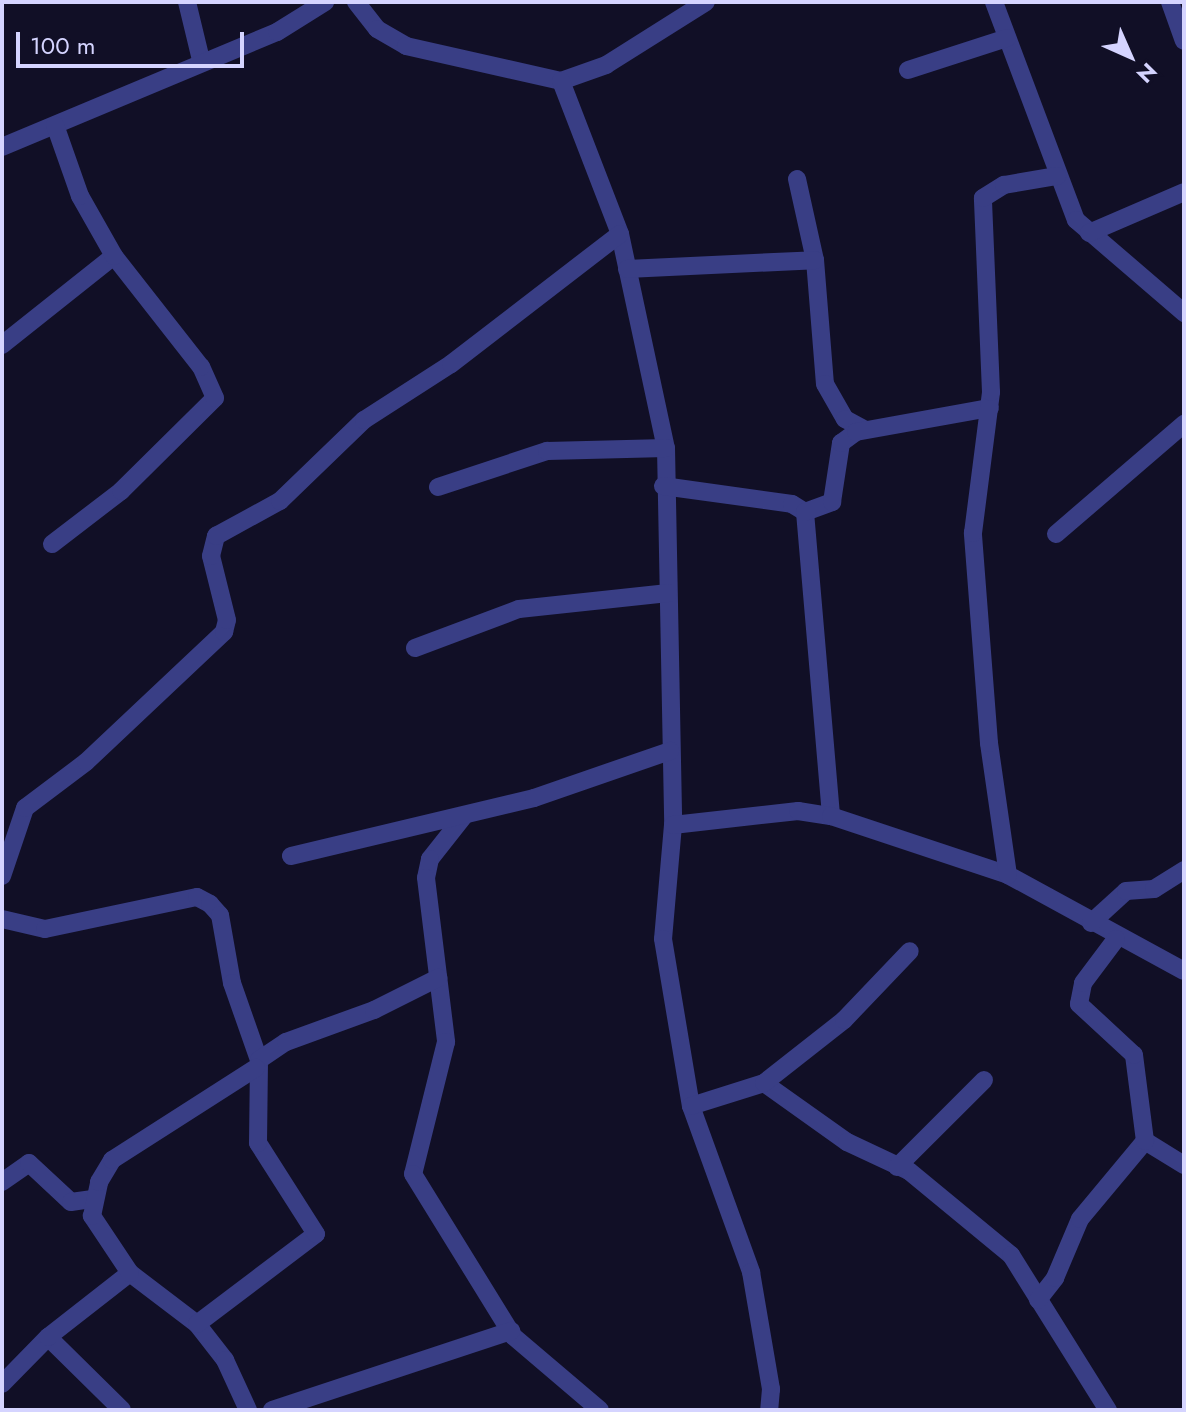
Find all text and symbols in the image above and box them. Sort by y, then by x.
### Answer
scale bar [20,16,248,66]
north arrow [1090,16,1170,96]
text: 100 m [30,28,96,63]
text: N [1129,55,1164,90]

